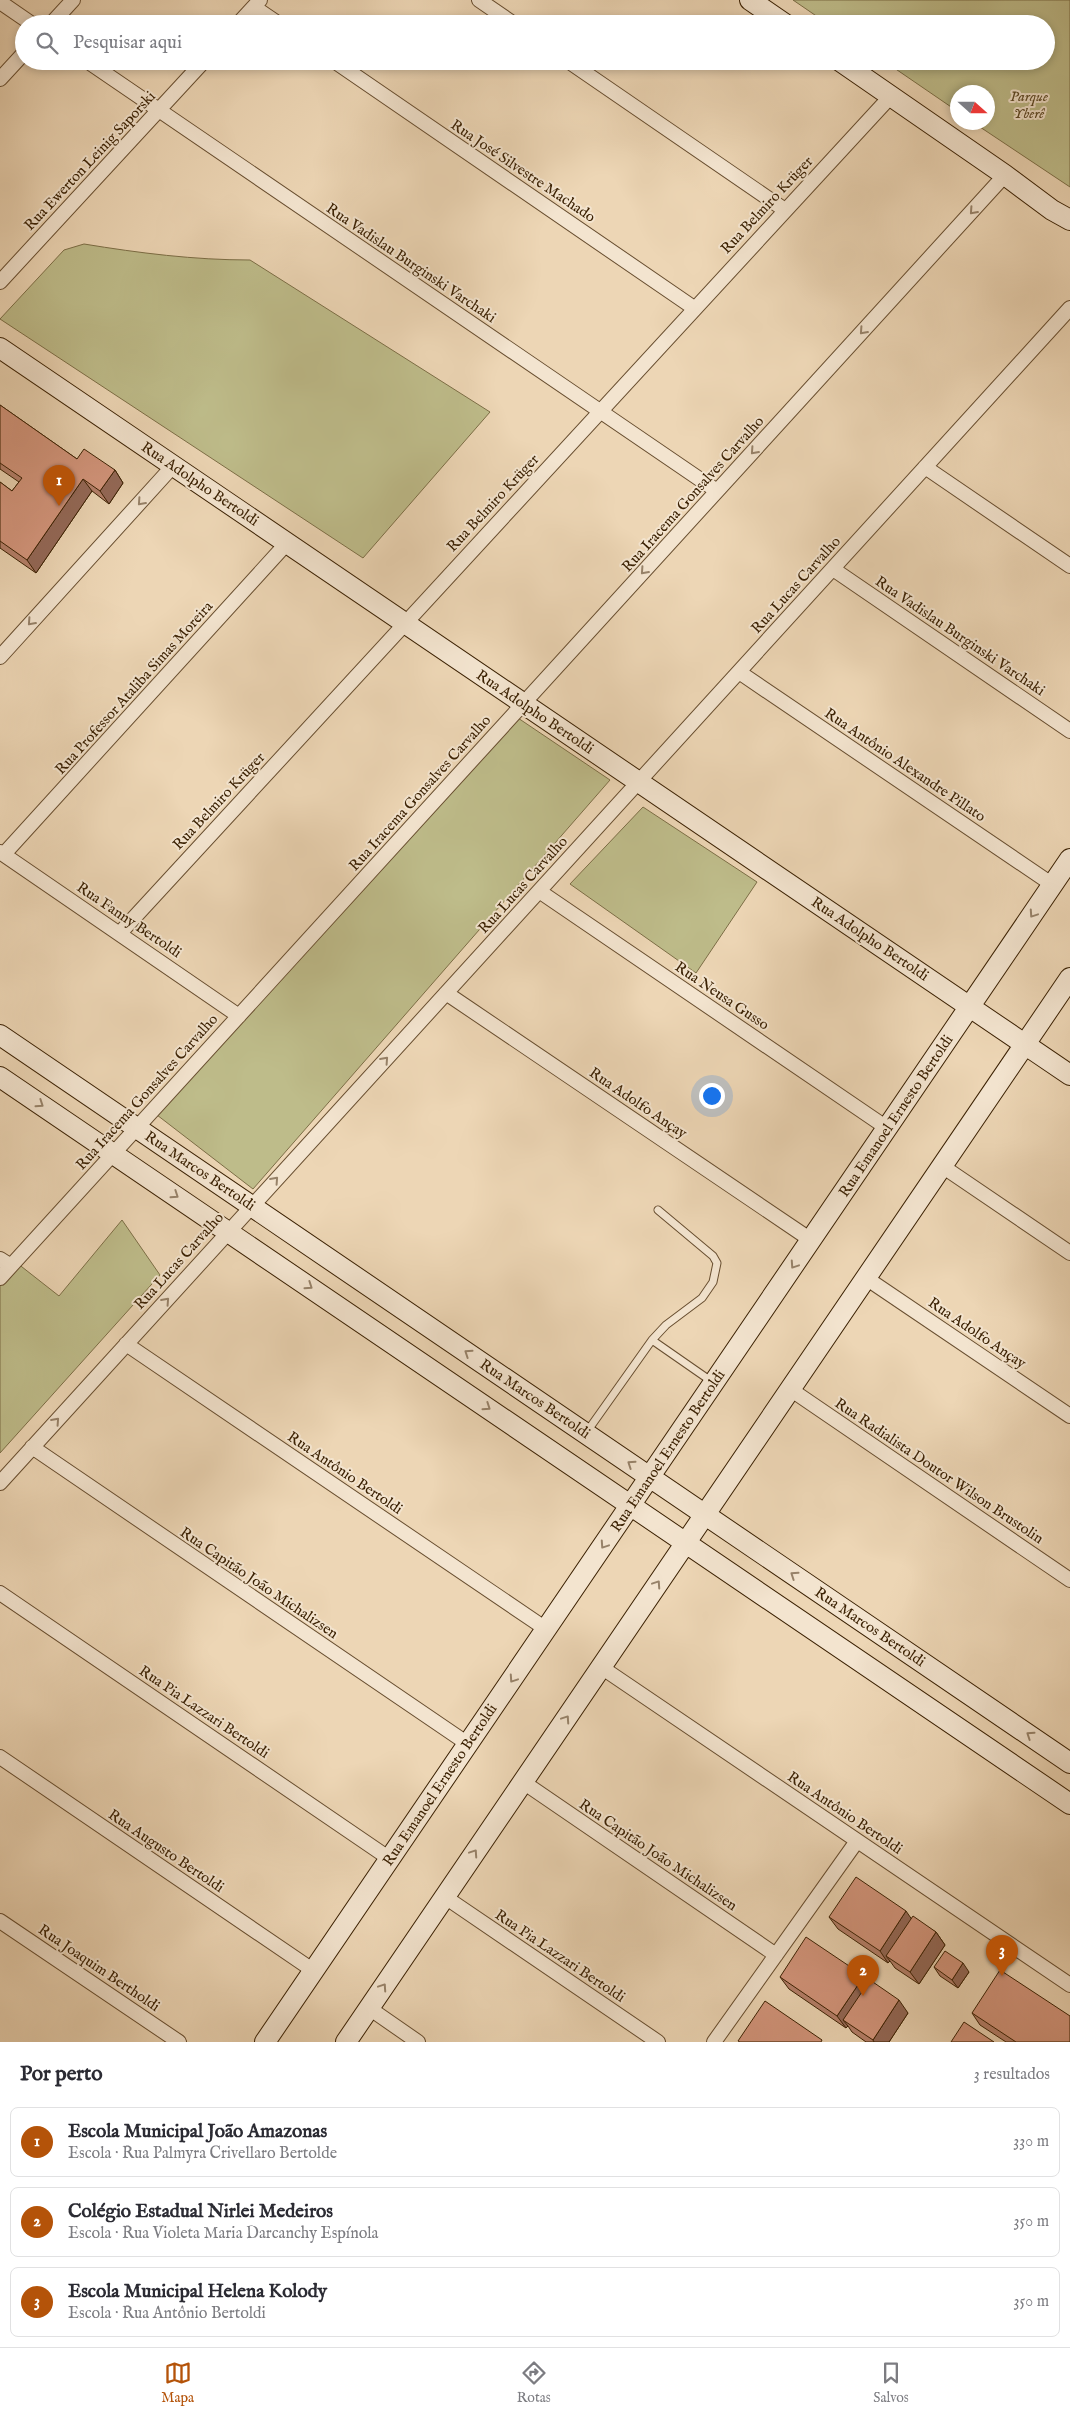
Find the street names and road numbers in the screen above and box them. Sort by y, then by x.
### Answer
street label: Rua Ewerton Leinig Saporski [20,87,160,235]
street label: Rua José Silvestre Machado [447,115,599,227]
street label: Rua Belmiro Krüger [717,152,818,258]
street label: Rua Vadislau Burginski Varchaki [322,199,500,327]
street label: Rua Iracema Gonsalves Carvalho [618,412,768,576]
street label: Rua Adolpho Bertoldi [137,438,263,530]
street label: Rua Belmiro Krüger [443,450,544,556]
street label: Rua Lucas Carvalho [747,532,845,638]
street label: Rua Vadislau Burginski Varchaki [871,572,1049,700]
street label: Rua Professor Ataliba Simas Moreira [51,597,217,779]
street label: Rua Adolpho Bertoldi [472,666,598,758]
street label: Rua Antônio Alexandre Pillato [821,704,989,826]
street label: Rua Iracema Gonsalves Carvalho [345,711,495,875]
street label: Rua Belmiro Krüger [169,748,270,854]
street label: Rua Lucas Carvalho [474,832,572,938]
street label: Rua Fanny Bertoldi [73,878,185,962]
street label: Rua Adolpho Bertoldi [807,893,933,985]
street label: Rua Neusa Gusso [671,958,773,1034]
street label: Rua Iracema Gonsalves Carvalho [72,1010,222,1174]
street label: Rua Emanoel Ernesto Bertoldi [835,1031,957,1201]
street label: Rua Adolfo Ançay [585,1063,691,1143]
street label: Rua Marcos Bertoldi [141,1127,259,1215]
street label: Rua Lucas Carvalho [130,1208,228,1314]
street label: Rua Adolfo Ançay [924,1293,1030,1373]
street label: Rua Marcos Bertoldi [476,1355,594,1443]
street label: Rua Emanoel Ernesto Bertoldi [607,1366,729,1536]
street label: Rua Radialista Doutor Wilson Brustolin [831,1394,1047,1548]
street label: Rua Antônio Bertoldi [284,1427,406,1519]
street label: Rua Capitão João Michalizsen [176,1523,342,1643]
street label: Rua Marcos Bertoldi [811,1583,929,1671]
street label: Rua Pia Lazzari Bertoldi [135,1661,273,1763]
street label: Rua Emanoel Ernesto Bertoldi [379,1700,501,1870]
street label: Rua Antônio Bertoldi [784,1767,906,1859]
street label: Rua Capitão João Michalizsen [575,1795,741,1915]
street label: Rua Augusto Bertoldi [104,1805,228,1897]
street label: Rua Pia Lazzari Bertoldi [491,1905,629,2007]
street label: Rua Joaquim Bertholdi [35,1920,163,2016]

